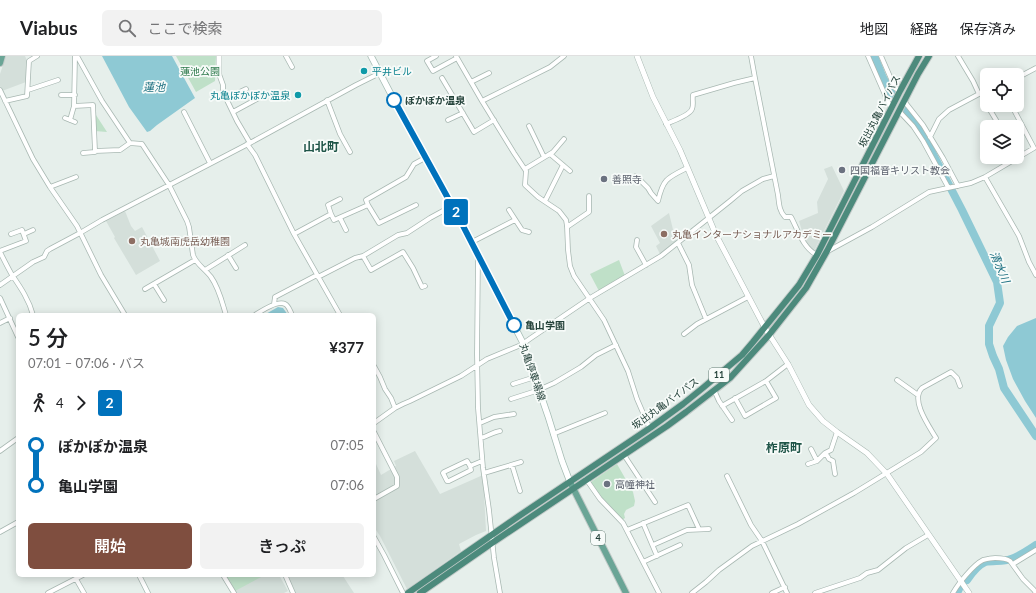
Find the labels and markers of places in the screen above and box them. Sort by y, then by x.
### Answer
place label: 平井ビル [372,65,412,77]
marker: 平井ビル [359,66,369,76]
place label: 丸亀ぽかぽか温泉 [210,89,291,101]
marker: 丸亀ぽかぽか温泉 [293,90,303,100]
marker: ぽかぽか温泉 [386,92,402,108]
place label: ぽかぽか温泉 [405,94,466,106]
place label: 四国福音キリスト教会 [850,164,950,176]
marker: 四国福音キリスト教会 [837,165,847,175]
place label: 善照寺 [612,173,642,185]
marker: 善照寺 [599,174,609,184]
place label: 丸亀インターナショナルアカデミー [672,228,832,240]
marker: 丸亀インターナショナルアカデミー [659,229,669,239]
place label: 丸亀城南虎岳幼稚園 [140,235,230,247]
marker: 丸亀城南虎岳幼稚園 [127,236,137,246]
marker: 亀山学園 [506,317,522,333]
place label: 亀山学園 [525,319,565,331]
place label: 高幢神社 [615,478,655,490]
marker: 高幢神社 [602,479,612,489]

